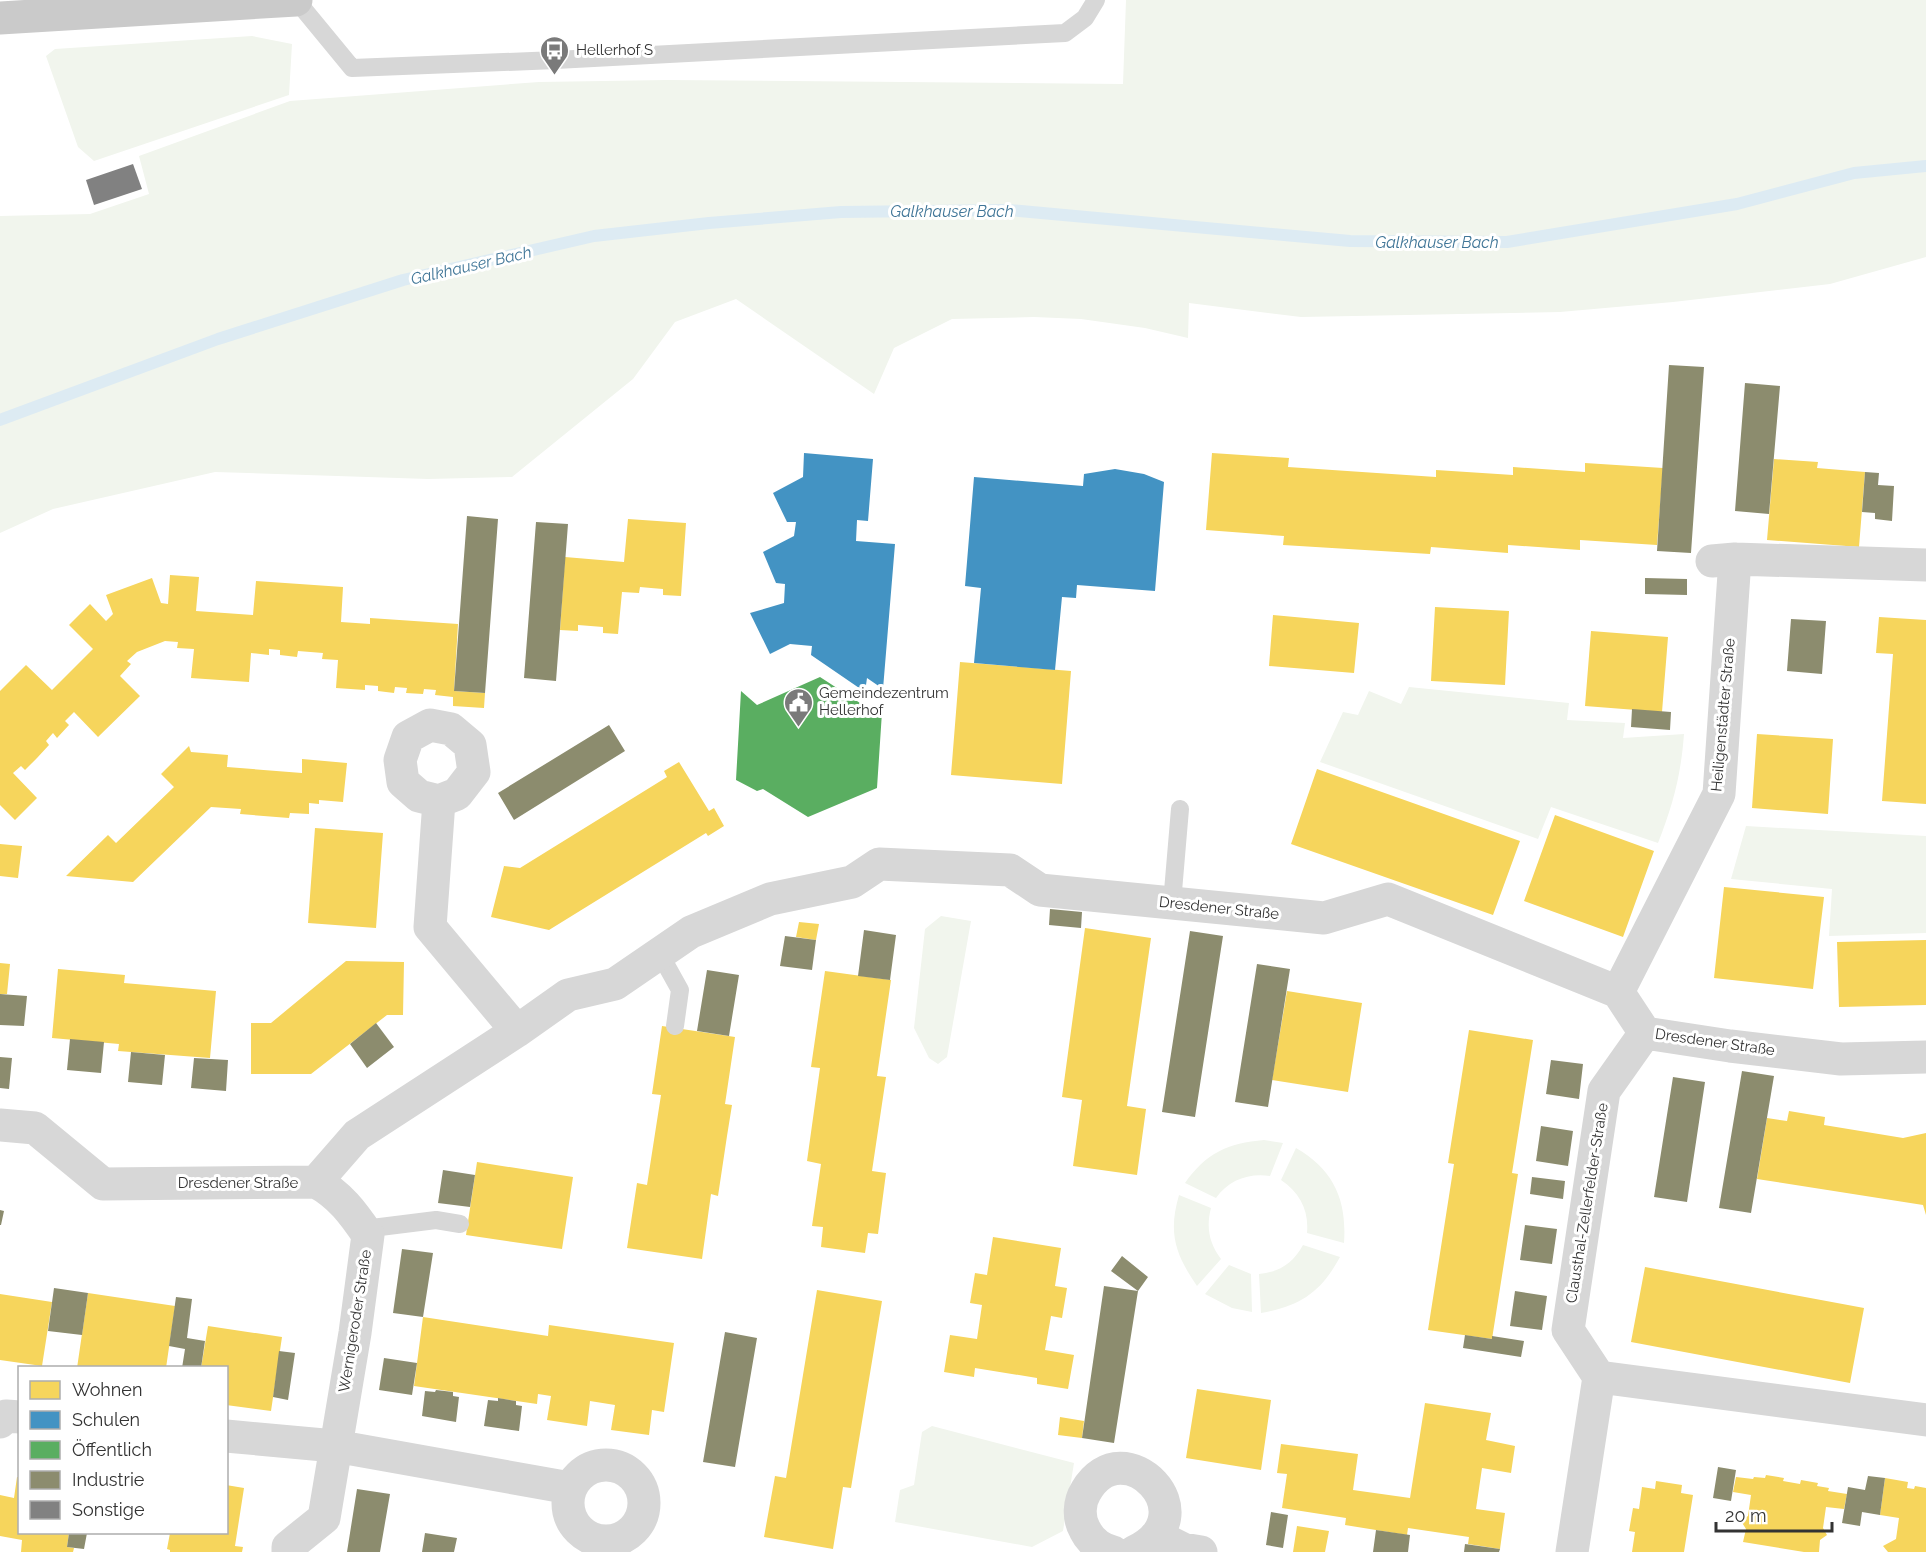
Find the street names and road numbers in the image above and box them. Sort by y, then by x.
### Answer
street label: Heiligenstädter Straße [1707,637,1739,792]
street label: Dresdener Straße [1158,893,1280,923]
street label: Dresdener Straße [1654,1025,1776,1059]
street label: Clausthal-Zellerfelder-Straße [1562,1102,1612,1304]
street label: Dresdener Straße [178,1174,299,1192]
street label: Wernigeroder Straße [335,1248,375,1394]

